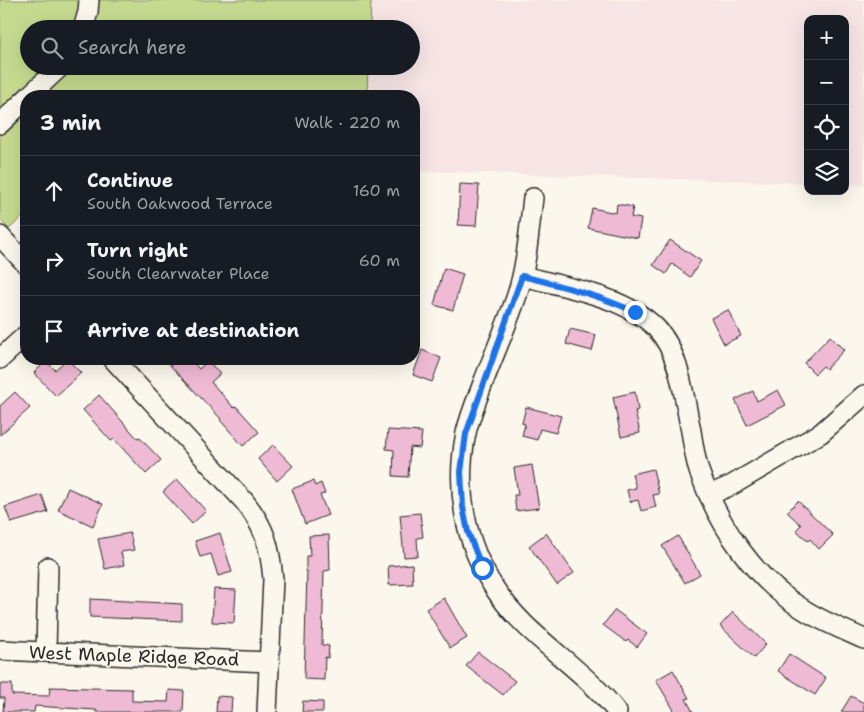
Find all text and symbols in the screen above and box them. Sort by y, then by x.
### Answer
map controls [804,15,849,195]
button: + [804,15,849,60]
search box [20,20,420,75]
icon: search [38,34,66,62]
text: Search here [78,35,187,60]
button: − [804,60,849,105]
button: locate [804,105,849,150]
text: 3 min [40,109,101,137]
text: Walk · 220 m [294,112,400,133]
button: layers [804,150,849,195]
text: Continue [87,168,173,193]
icon: ahead [40,177,68,205]
text: 160 m [353,180,400,201]
text: South Oakwood Terrace [87,193,273,214]
text: Turn right [87,238,188,263]
icon: right [40,247,68,275]
text: 60 m [359,250,400,271]
text: South Clearwater Place [87,263,270,284]
route end [624,301,647,324]
icon: arrive [40,317,68,345]
text: Arrive at destination [87,318,299,343]
route start [471,557,494,580]
street label: West Maple Ridge Road [29,640,239,672]

